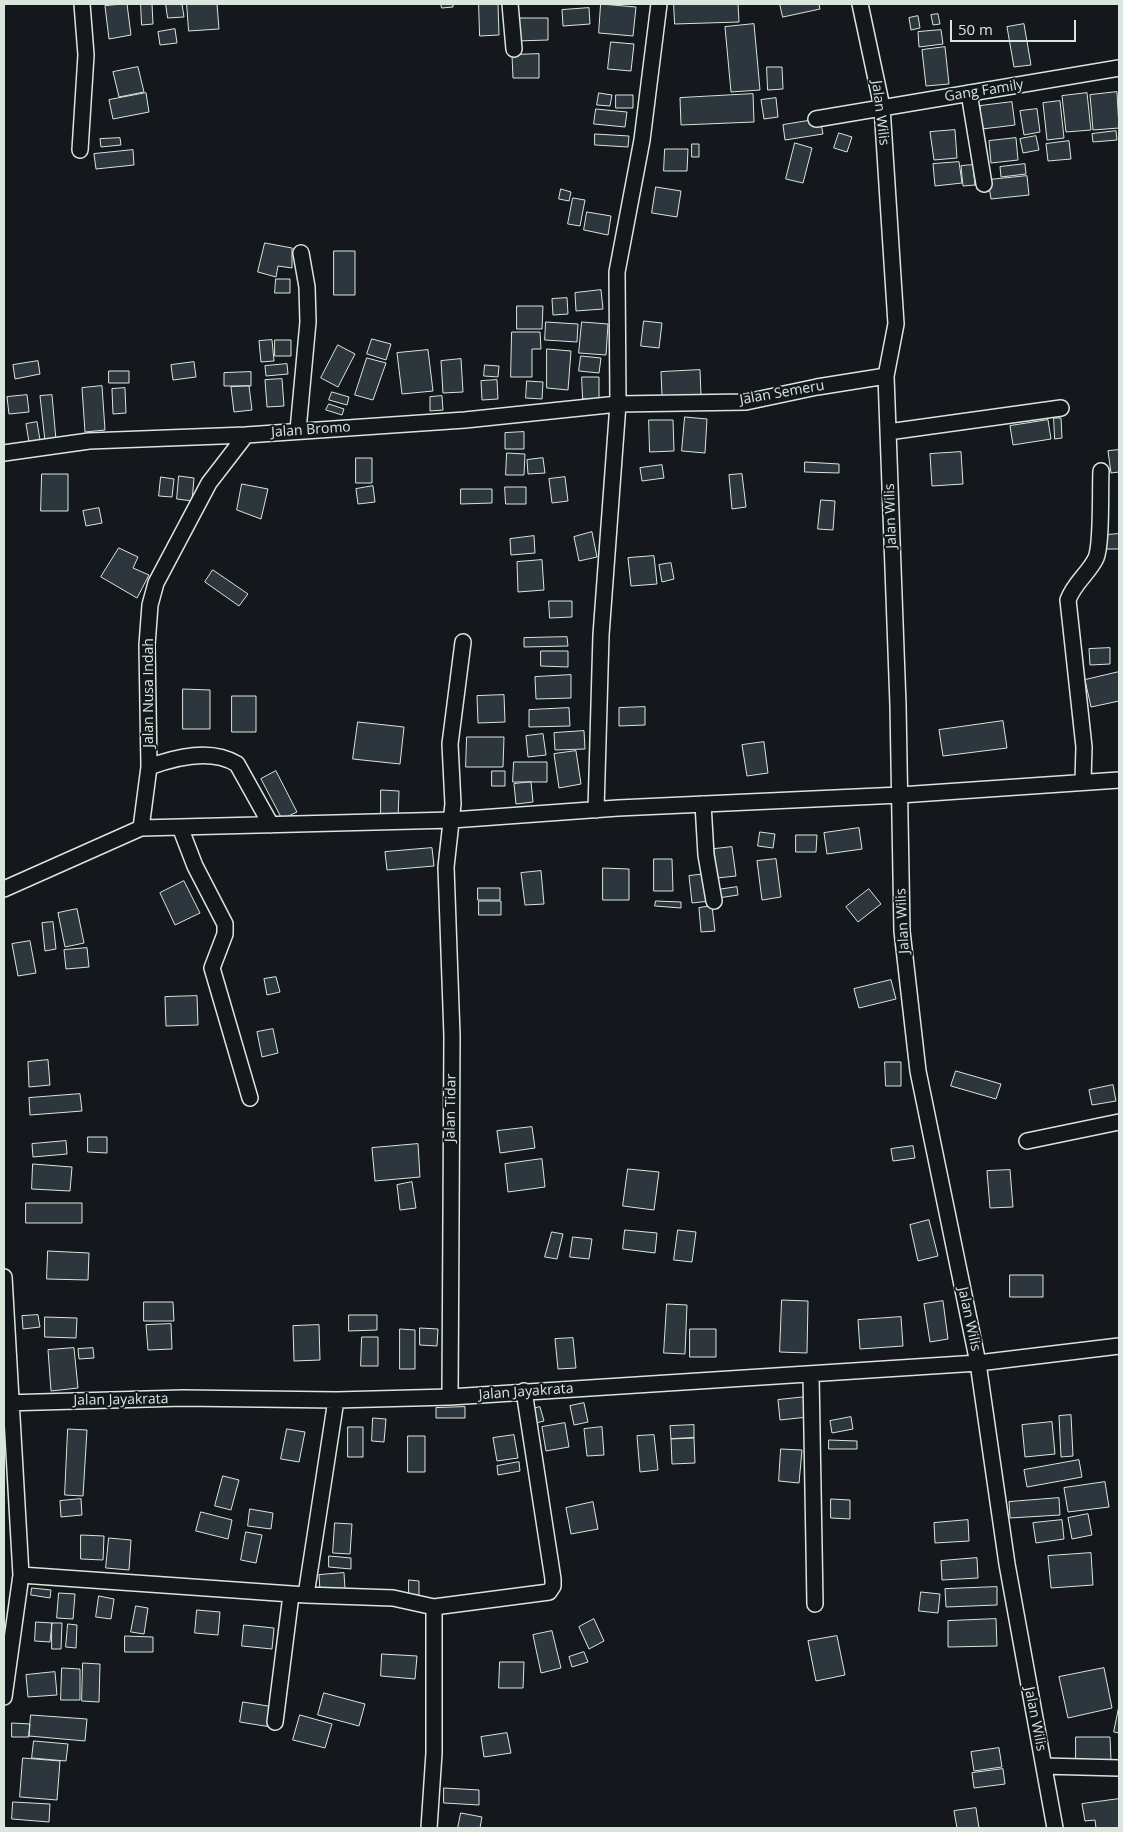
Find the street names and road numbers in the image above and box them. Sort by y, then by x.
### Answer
street label: Gang Family [943,76,1025,106]
street label: Jalan Wilis [868,80,892,146]
street label: Jalan Semeru [738,377,826,409]
street label: Jalan Bromo [271,419,351,441]
street label: Jalan Wilis [881,483,901,549]
street label: Jalan Nusa Indah [141,638,157,748]
street label: Jalan Wilis [893,888,913,954]
street label: Jalan Tidar [442,1074,460,1142]
street label: Jalan Wilis [954,1285,984,1353]
street label: Jalan Jayakrata [478,1380,574,1404]
street label: Jalan Jayakrata [73,1391,169,1409]
street label: Jalan Wilis [1021,1685,1049,1753]

